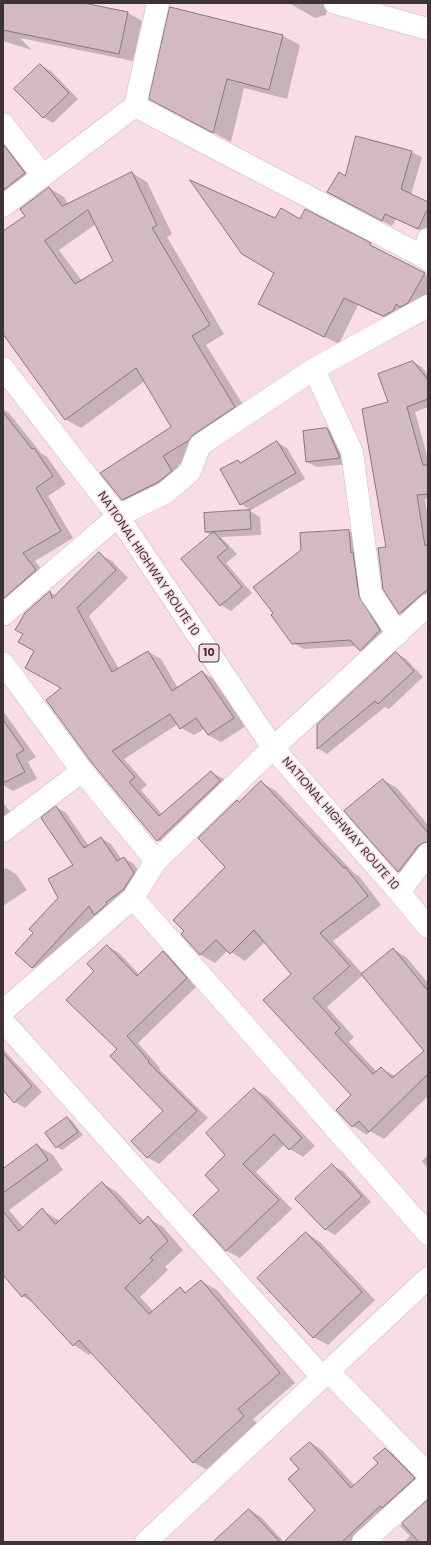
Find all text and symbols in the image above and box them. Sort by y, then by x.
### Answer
street label: NATIONAL HIGHWAY ROUTE 10 [94,489,202,639]
road number: 10 [199,644,219,662]
street label: NATIONAL HIGHWAY ROUTE 10 [278,755,402,893]

